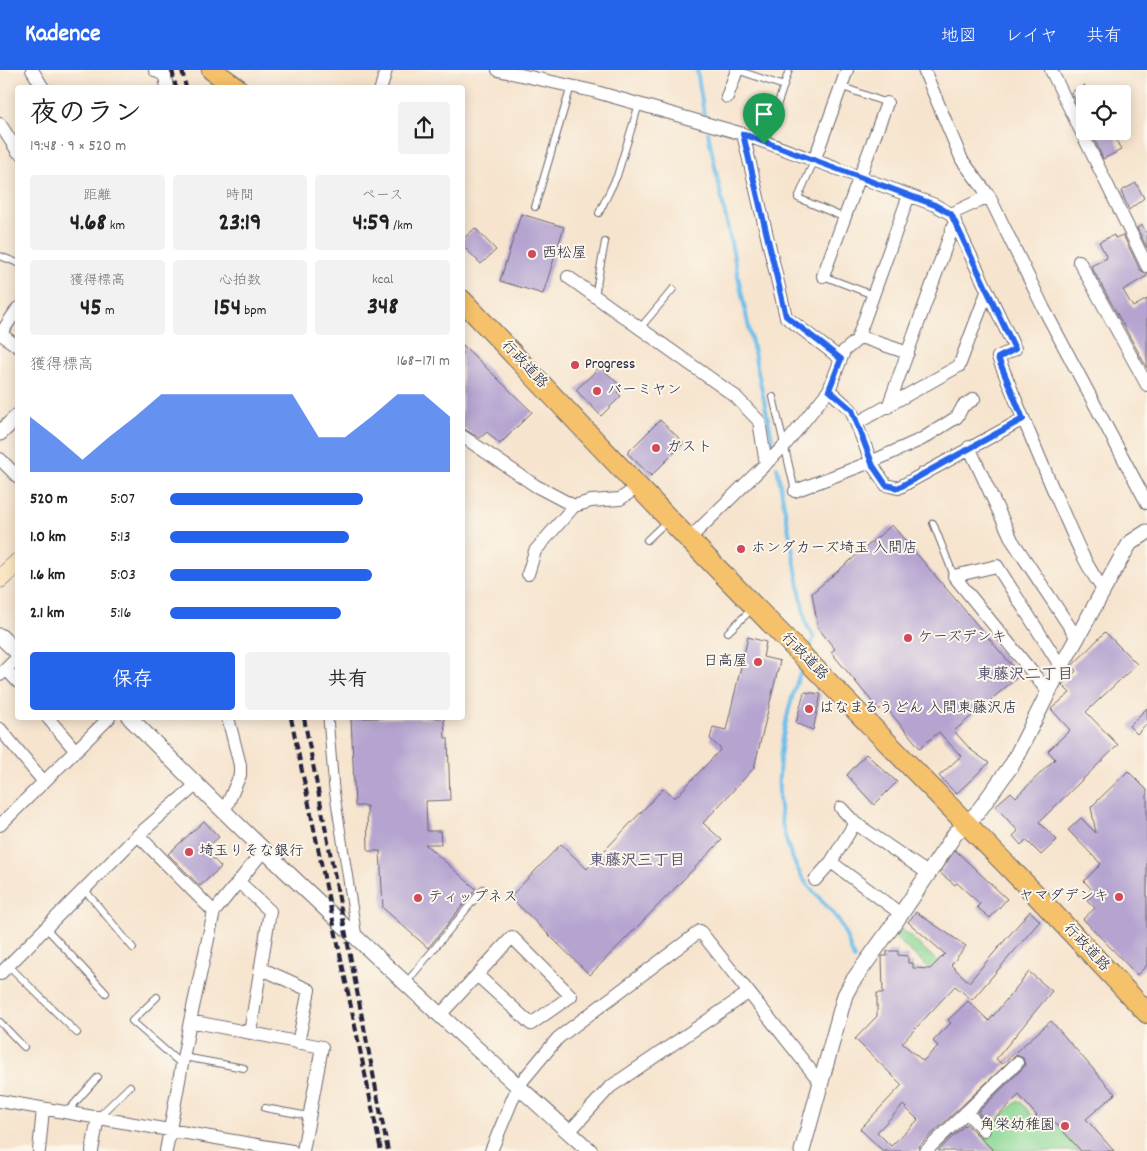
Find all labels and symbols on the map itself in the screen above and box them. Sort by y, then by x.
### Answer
pin [743,93,785,144]
place label: 西松屋 [542,243,587,265]
marker: 西松屋 [526,248,538,260]
street label: 行政道路 [495,336,553,394]
place label: Progress [585,354,635,376]
marker: Progress [569,359,581,371]
place label: バーミヤン [607,380,682,402]
marker: バーミヤン [591,385,603,397]
place label: ガスト [666,437,713,459]
marker: ガスト [650,442,662,454]
place label: ホンダカーズ埼玉 入間店 [751,538,918,560]
marker: ホンダカーズ埼玉 入間店 [735,543,747,555]
place label: ケーズデンキ [918,627,1007,649]
street label: 行政道路 [775,628,833,686]
marker: ケーズデンキ [902,632,914,644]
place label: 日高屋 [703,651,748,673]
marker: 日高屋 [752,656,764,668]
district label: 東藤沢二丁目 [977,664,1073,687]
place label: はなまるうどん 入間東藤沢店 [819,698,1017,720]
marker: はなまるうどん 入間東藤沢店 [803,703,815,715]
place label: 埼玉りそな銀行 [199,841,304,863]
marker: 埼玉りそな銀行 [183,846,195,858]
district label: 東藤沢三丁目 [589,850,685,873]
place label: ヤマダデンキ [1019,886,1109,908]
place label: ティップネス [428,887,518,909]
marker: ヤマダデンキ [1113,891,1125,903]
marker: ティップネス [412,892,424,904]
street label: 行政道路 [1057,919,1115,977]
place label: 角栄幼稚園 [980,1115,1055,1137]
marker: 角栄幼稚園 [1059,1120,1071,1132]

